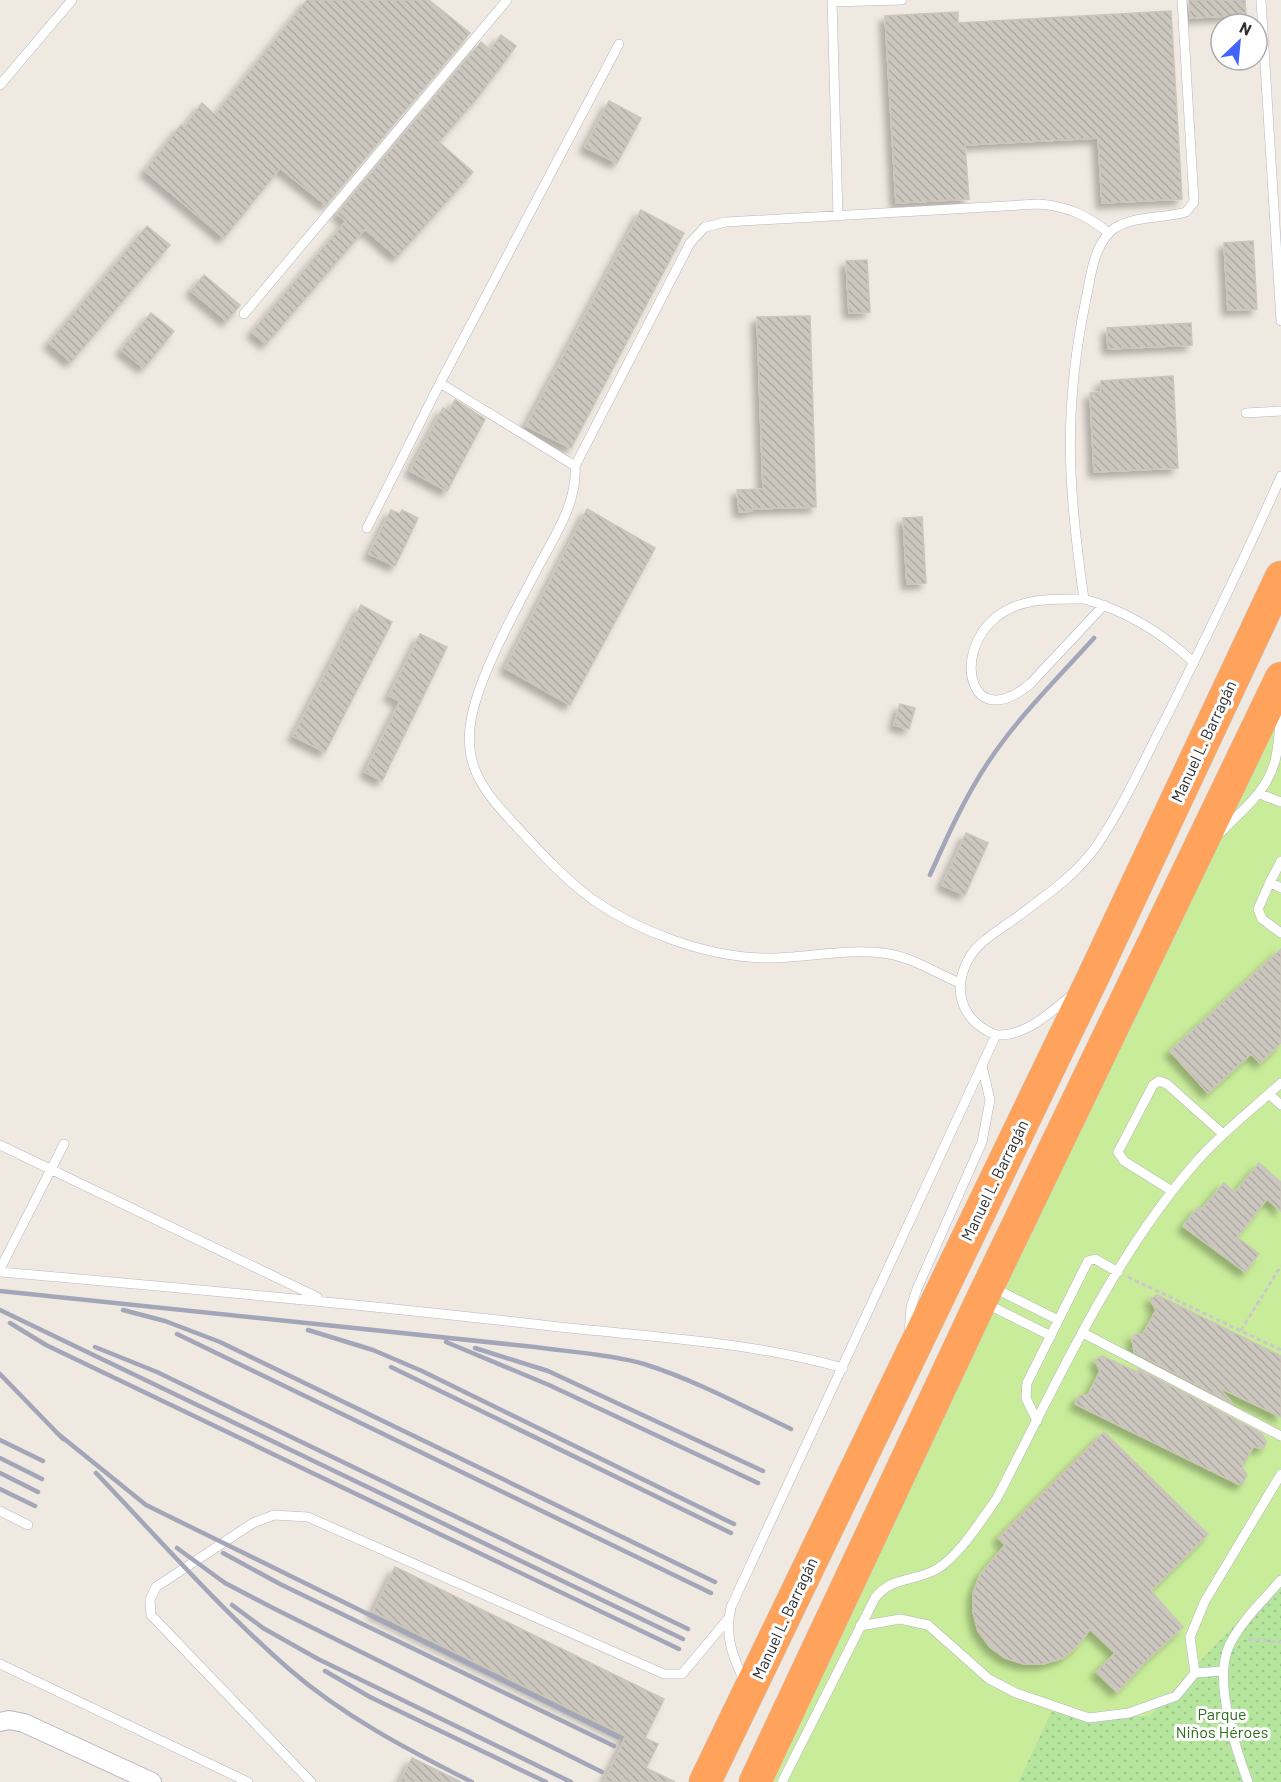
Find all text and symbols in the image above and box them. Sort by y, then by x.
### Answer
north arrow [1209,12,1269,72]
text: N [1237,17,1255,39]
street label: Manuel L. Barragán [1166,677,1240,805]
street label: Manuel L. Barragán [956,1116,1032,1244]
street label: Manuel L. Barragán [747,1554,821,1682]
park label: Parque Niños Héroes [1176,1704,1268,1741]

